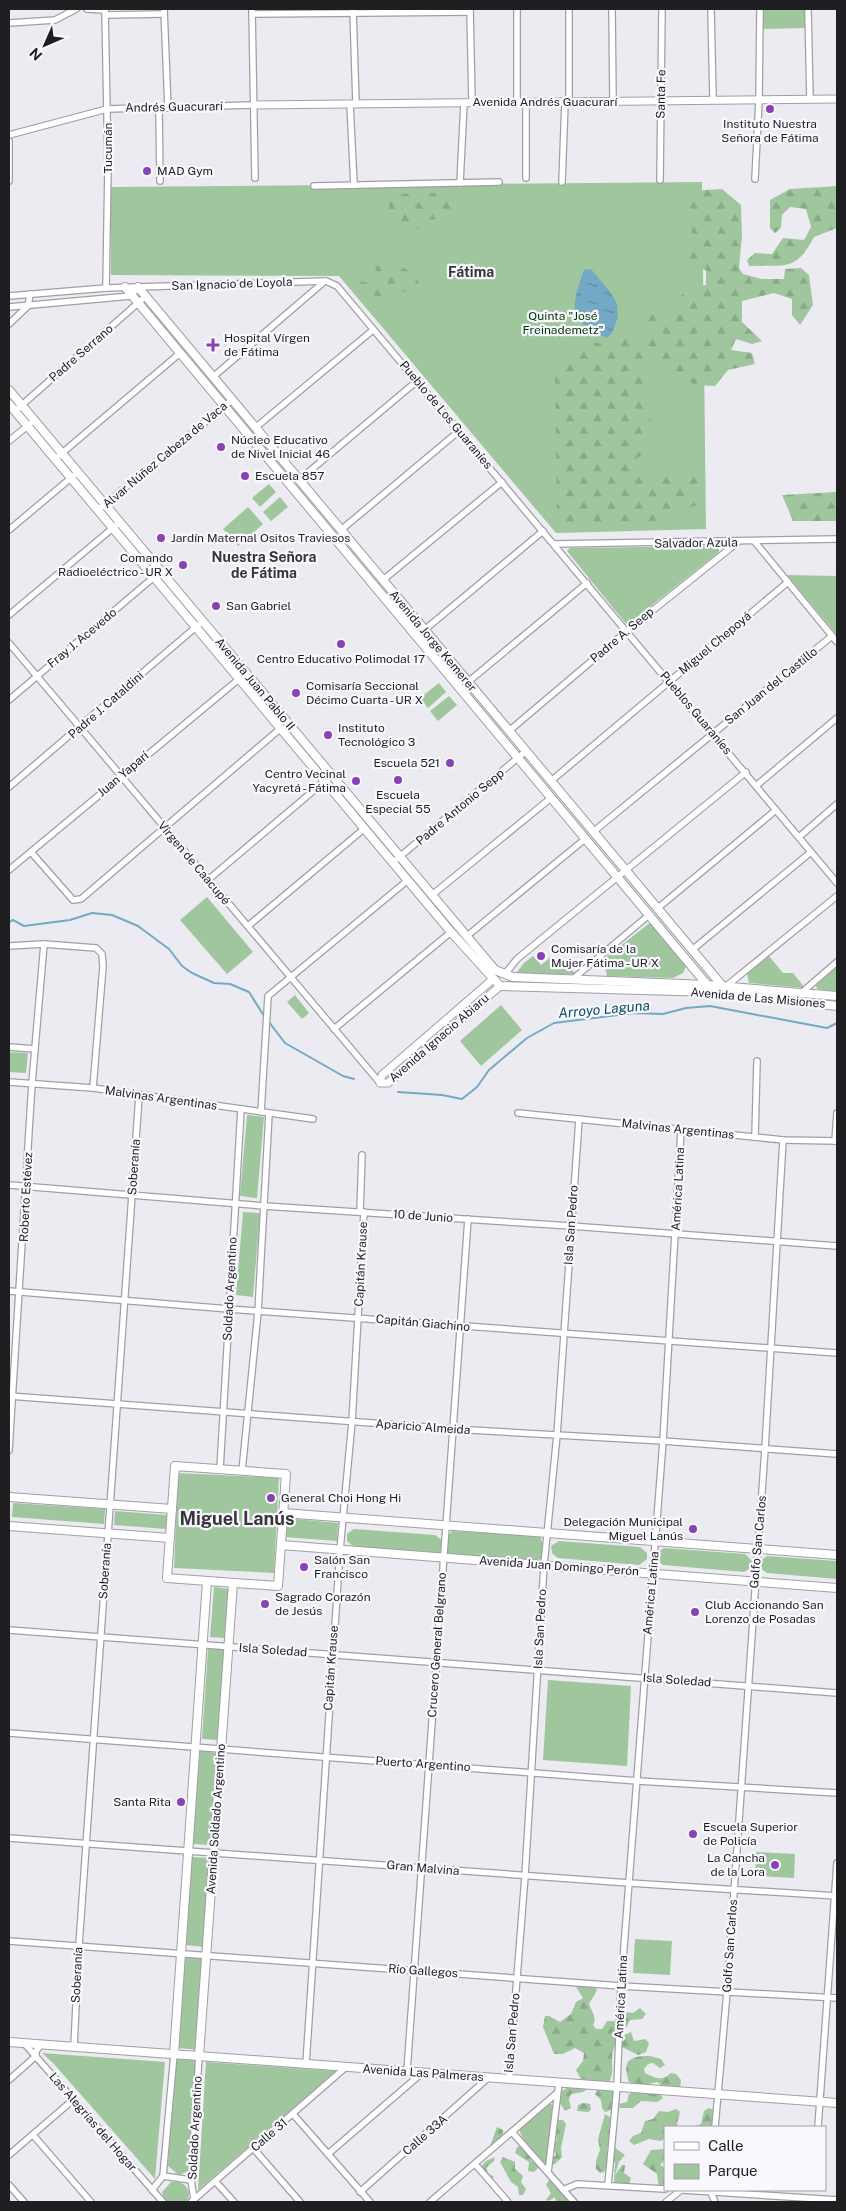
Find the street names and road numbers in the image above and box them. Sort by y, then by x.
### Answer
street label: Santa Fe [654,69,668,119]
street label: Avenida Andrés Guacurarí [473,95,618,109]
street label: Andrés Guacurarí [125,99,224,115]
street label: Tucumán [101,122,115,173]
street label: San Ignacio de Loyola [171,275,293,293]
street label: Padre Serrano [46,321,116,385]
street label: Pueblo de Los Guaraníes [397,358,495,472]
street label: Alvar Núñez Cabeza de Vaca [100,399,230,511]
street label: Salvador Azula [654,535,738,551]
street label: Avenida Jorge Kemerer [387,588,480,695]
street label: Padre A. Seep [587,604,657,666]
street label: Fray J. Acevedo [45,605,119,671]
street label: Miguel Chepoyá [676,609,754,677]
street label: Avenida Juan Pablo II [212,635,298,733]
street label: San Juan del Castillo [722,644,820,728]
street label: Padre J. Cataldini [66,669,146,741]
street label: Pueblos Guaraníes [657,669,735,757]
street label: Juan Yaparí [95,748,152,799]
street label: Padre Antonio Sepp [413,766,507,848]
street label: Vírgen de Caacupé [155,818,233,908]
street label: Avenida de Las Misiones [690,985,826,1011]
street label: Avenida Ignacio Abiaru [386,991,492,1085]
street label: Malvinas Argentinas [104,1083,218,1113]
street label: Malvinas Argentinas [621,1116,735,1142]
street label: Soberanía [125,1138,143,1196]
street label: América Latina [669,1147,687,1231]
street label: Roberto Estévez [17,1151,35,1242]
street label: Isla San Pedro [561,1184,581,1265]
street label: 10 de Junio [392,1207,454,1225]
street label: Capitán Krause [352,1221,370,1307]
street label: Soldado Argentino [220,1237,240,1341]
street label: Capitán Giachino [375,1312,471,1334]
street label: Aparicio Almeida [375,1417,471,1437]
street label: Golfo San Carlos [747,1495,769,1589]
street label: Soberanía [96,1542,114,1600]
street label: América Latina [640,1551,662,1635]
street label: Avenida Juan Domingo Perón [479,1553,639,1579]
street label: Crucero General Belgrano [425,1572,449,1718]
street label: Isla San Pedro [531,1588,549,1669]
street label: Capitán Krause [321,1625,341,1711]
street label: Isla Soledad [238,1641,308,1659]
street label: Isla Soledad [642,1671,712,1689]
street label: Avenida Soldado Argentino [204,1743,228,1895]
street label: Puerto Argentino [375,1754,471,1774]
street label: Gran Malvina [386,1858,460,1878]
street label: Golfo San Carlos [720,1899,740,1993]
street label: Soberanía [69,1946,85,2004]
street label: América Latina [612,1955,630,2039]
street label: Río Gallegos [388,1962,458,1980]
street label: Isla San Pedro [502,1992,522,2073]
street label: Avenida Las Palmeras [362,2062,484,2084]
street label: Las Alegrías del Hogar [46,2070,140,2174]
street label: Soldado Argentino [185,2076,205,2180]
street label: Calle 33A [400,2111,451,2158]
street label: Calle 31 [248,2115,290,2155]

